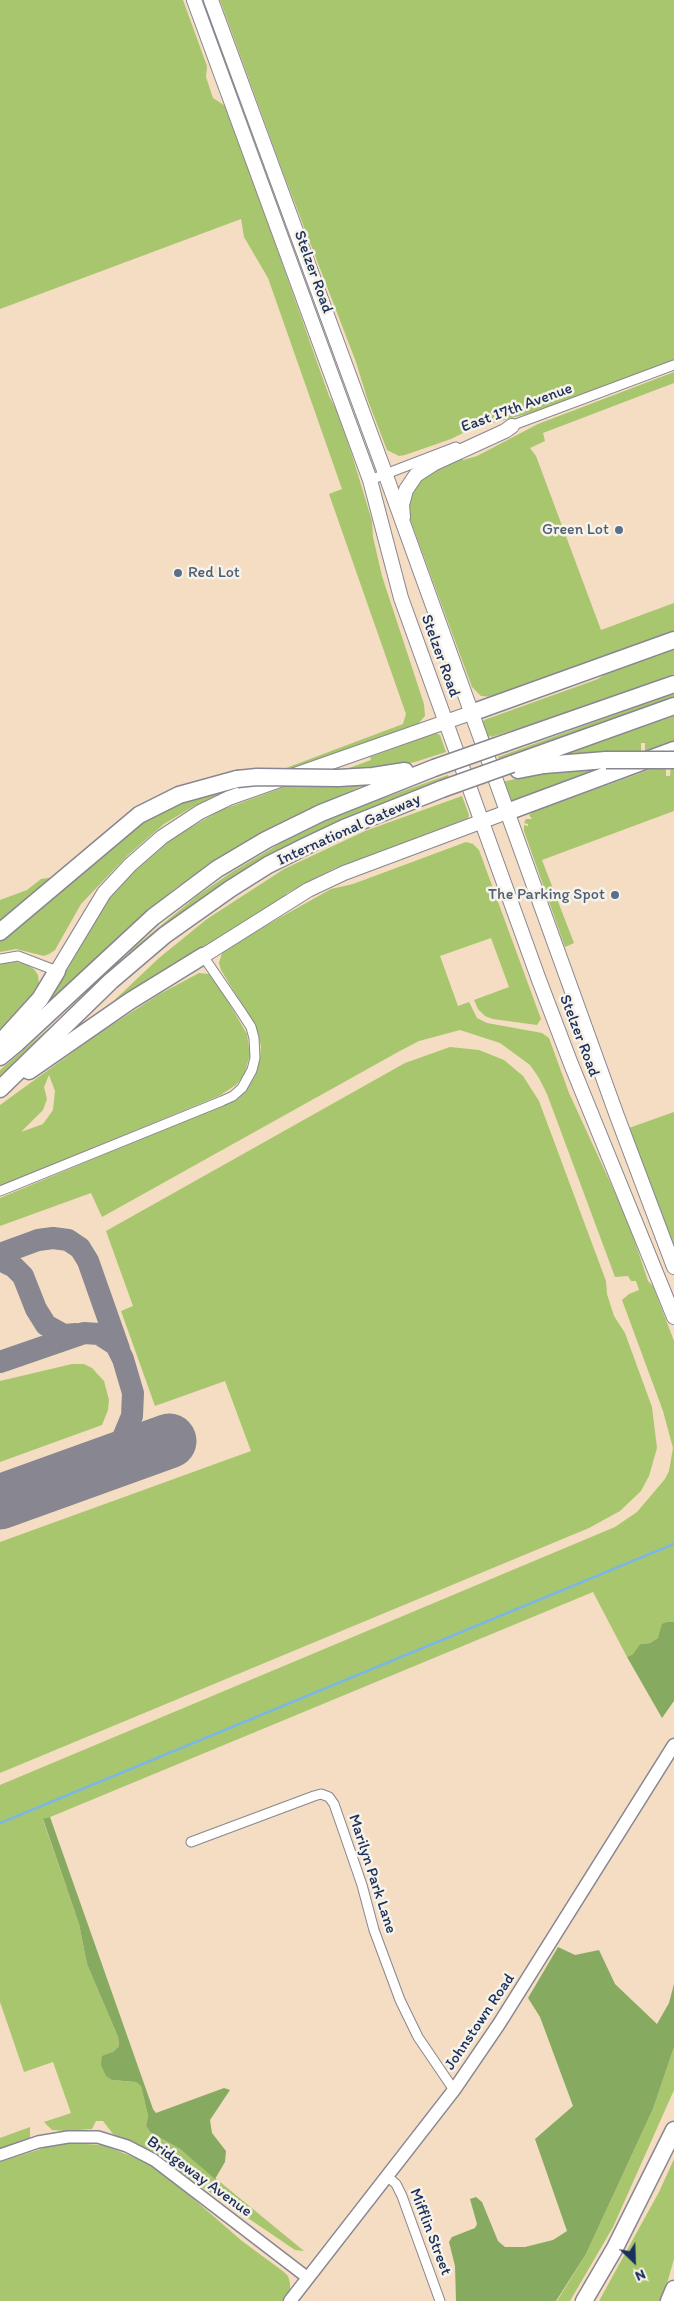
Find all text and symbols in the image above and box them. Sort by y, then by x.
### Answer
street label: Stelzer Road [289,228,337,316]
street label: East 17th Avenue [459,379,575,437]
place label: Green Lot [542,520,609,540]
marker: Green Lot [613,524,625,536]
place label: Red Lot [188,563,240,583]
marker: Red Lot [172,567,184,579]
street label: Stelzer Road [416,612,464,700]
street label: International Gateway [274,790,424,870]
place label: The Parking Spot [488,885,605,905]
marker: The Parking Spot [609,889,621,901]
street label: Stelzer Road [555,992,603,1080]
street label: Marilyn Park Lane [344,1812,400,1936]
street label: Johnstown Road [441,1970,519,2074]
street label: Bridgeway Avenue [143,2132,255,2222]
street label: Mifflin Street [405,2186,455,2278]
north arrow [609,2236,659,2286]
text: N [633,2265,648,2285]

